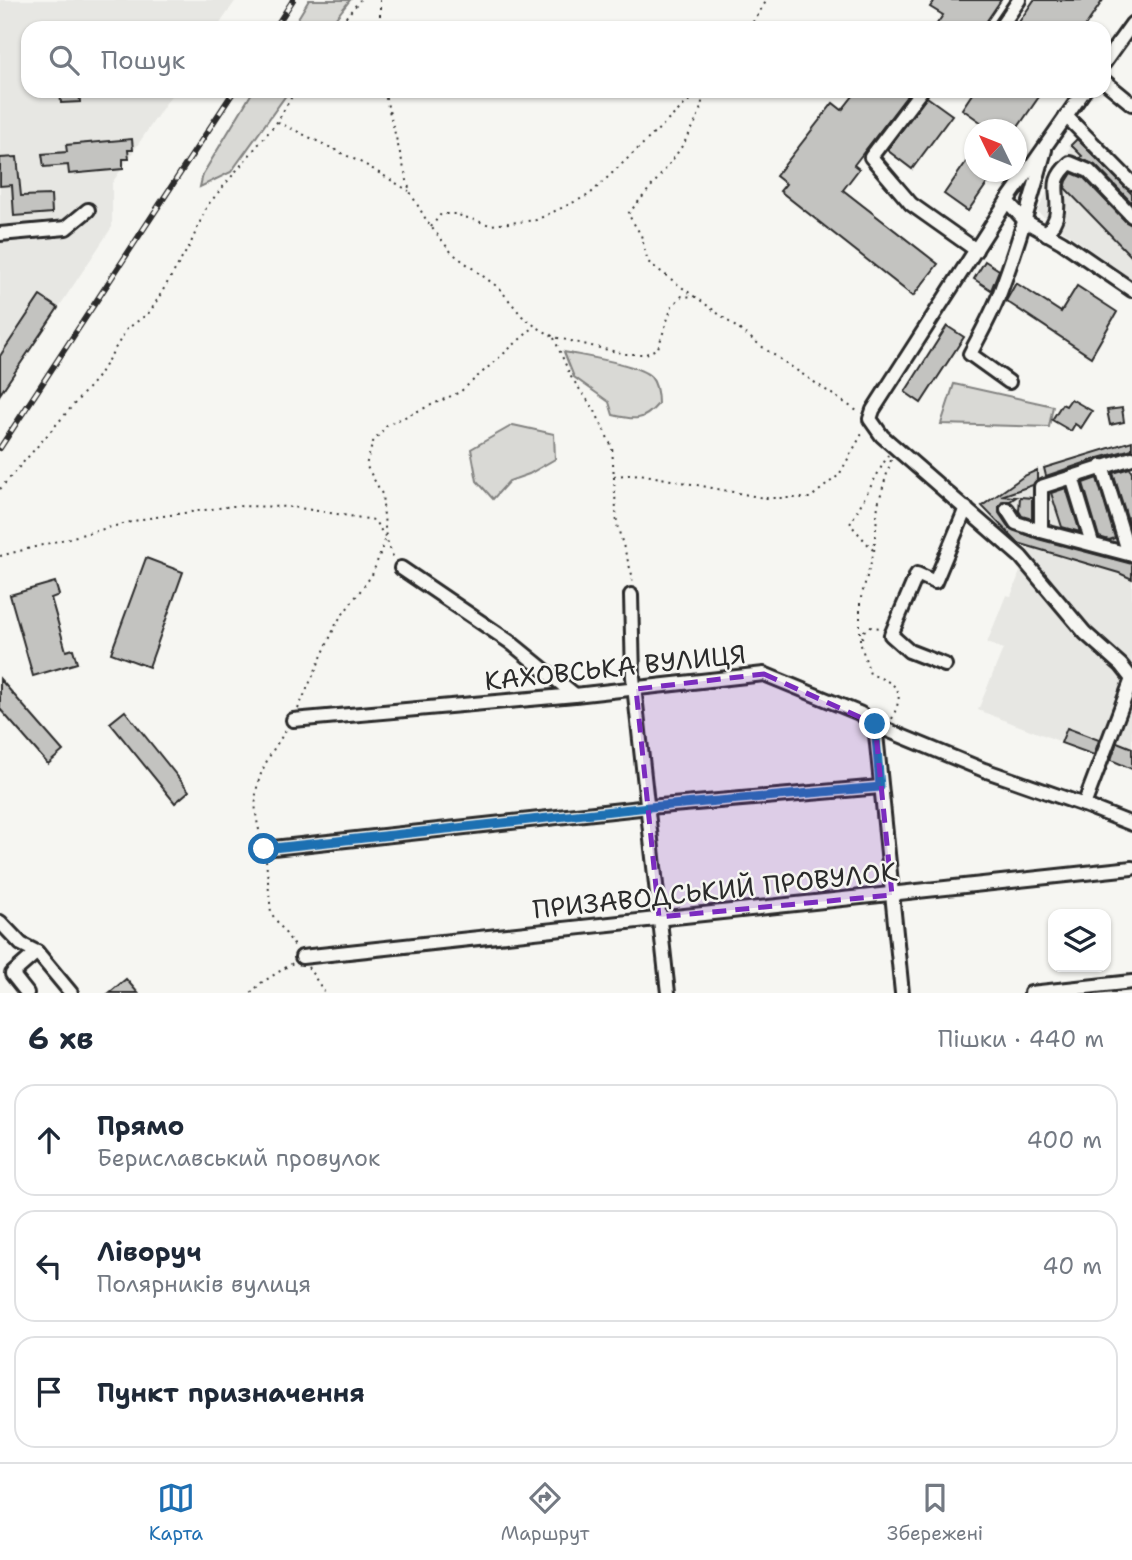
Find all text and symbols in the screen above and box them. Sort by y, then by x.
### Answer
search box [21,21,1111,98]
icon: search [45,41,83,79]
text: Пошук [101,42,185,77]
north arrow [964,119,1027,182]
street label: КАХОВСЬКА ВУЛИЦЯ [483,636,747,698]
route end [859,708,890,739]
route start [248,833,279,864]
street label: ПРИЗАВОДСЬКИЙ ПРОВУЛОК [531,853,899,927]
map controls [1048,909,1111,972]
button: layers [1048,909,1111,972]
text: 6 хв [28,1018,93,1059]
text: Пішки · 440 m [938,1024,1104,1054]
text: Прямо [97,1108,185,1143]
icon: ahead [30,1121,68,1159]
text: 400 m [1026,1125,1102,1155]
text: Бериславський провулок [97,1143,380,1173]
text: Ліворуч [97,1234,202,1269]
icon: left [30,1247,68,1285]
text: 40 m [1042,1251,1102,1281]
text: Полярників вулиця [97,1269,311,1299]
icon: arrive [30,1373,68,1411]
text: Пункт призначення [97,1375,365,1410]
tab: Карта [149,1479,203,1546]
tab: Маршрут [501,1479,589,1546]
tab: Збережені [887,1479,983,1546]

